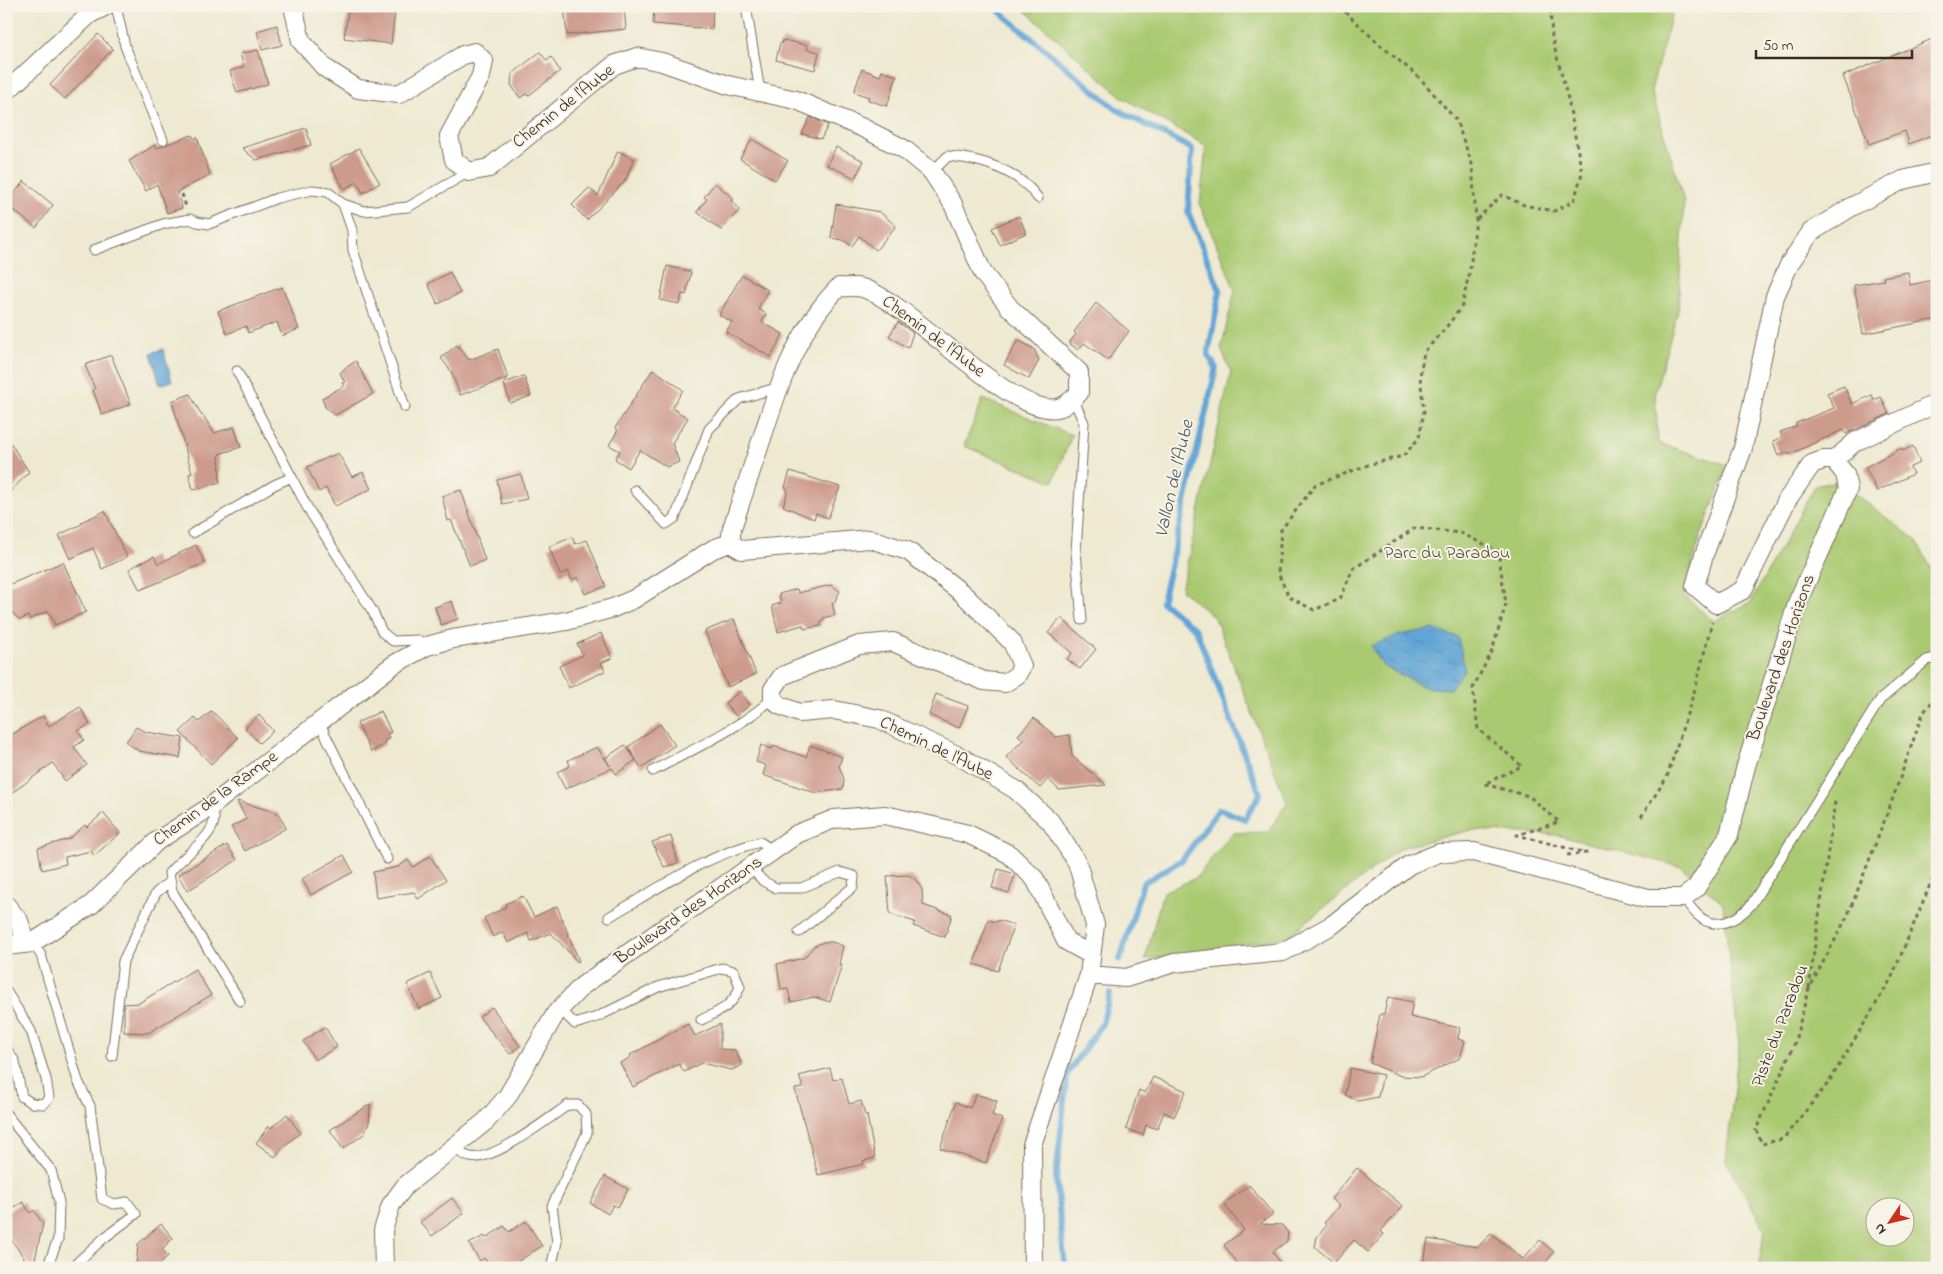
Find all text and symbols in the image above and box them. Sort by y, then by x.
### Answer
scale bar [1756,28,1912,60]
text: 50 m [1763,35,1794,57]
street label: Chemin de l'Aube [507,58,621,155]
street label: Chemin de l'Aube [876,289,991,385]
water label: Vallon de l'Aube [1148,416,1202,540]
park label: Parc du Paradou [1384,541,1510,567]
street label: Boulevard des Horizons [1741,571,1823,746]
street label: Chemin de l'Aube [875,710,998,788]
street label: Chemin de la Rampe [148,744,284,853]
street label: Boulevard des Horizons [609,850,768,972]
street label: Piste du Paradou [1746,961,1816,1091]
north arrow [1866,1196,1916,1246]
text: N [1869,1219,1892,1238]

